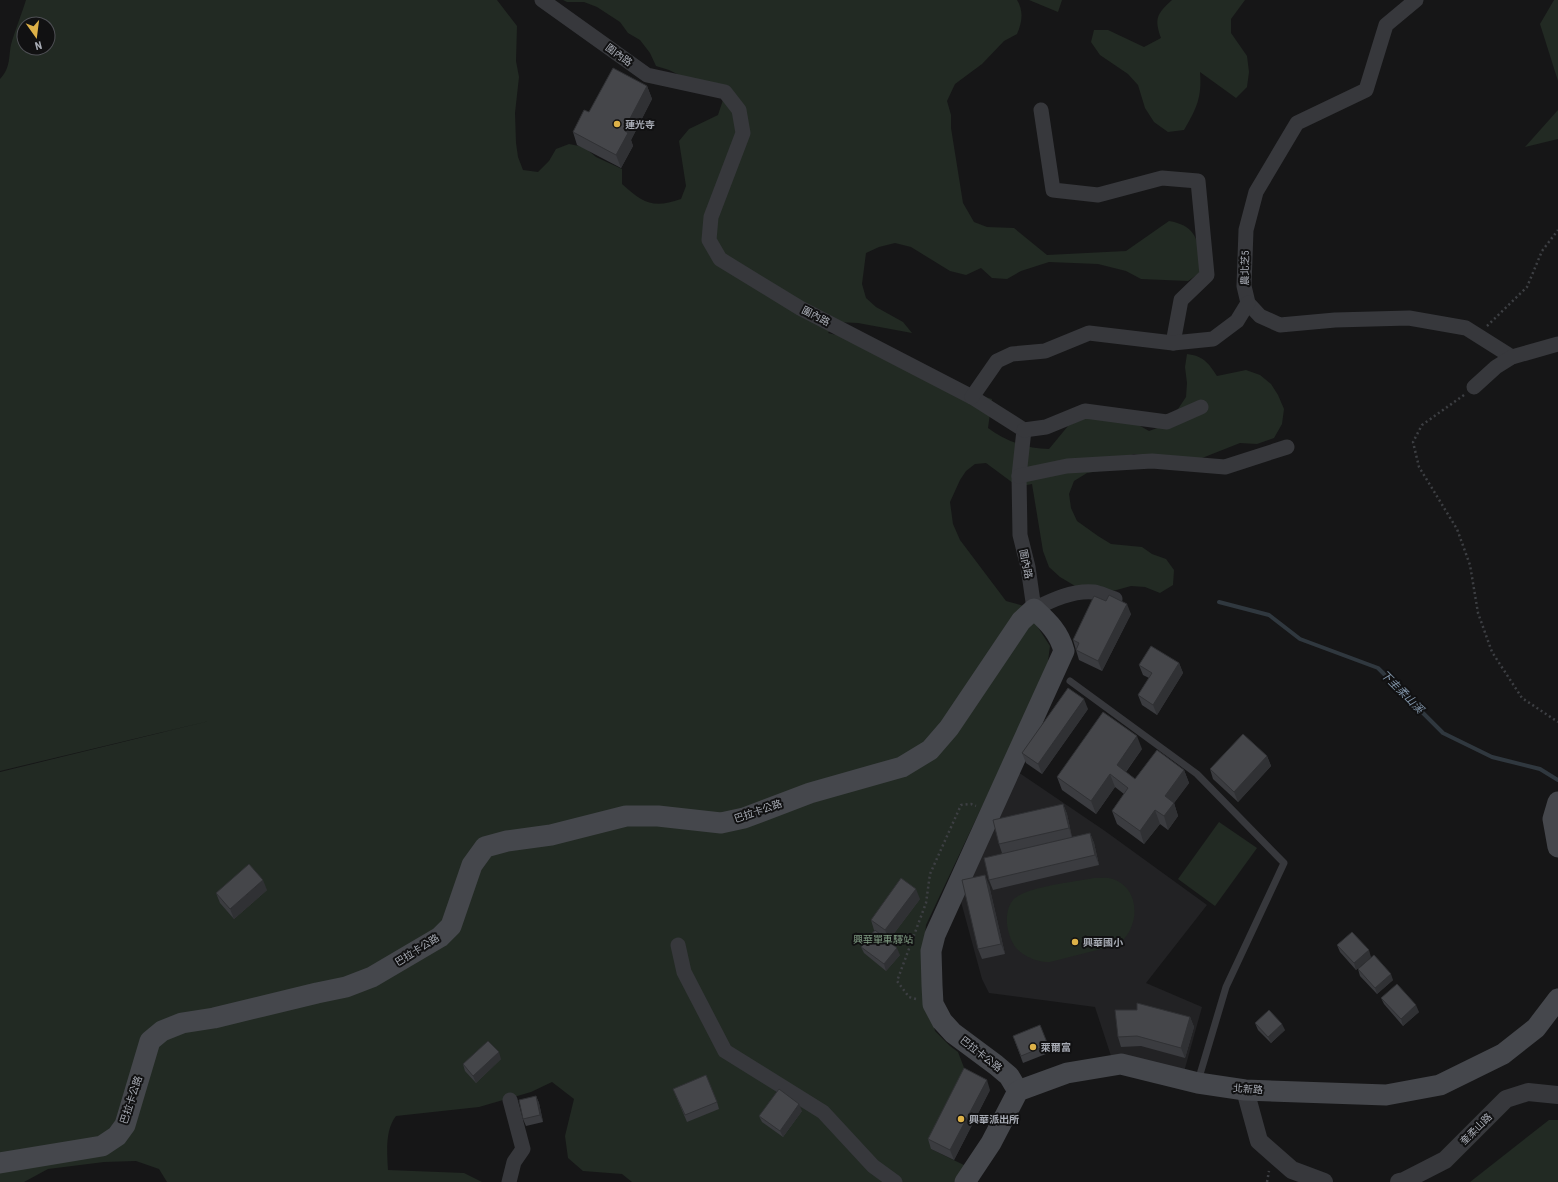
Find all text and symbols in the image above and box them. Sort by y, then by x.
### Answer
north arrow [16,16,56,56]
text: N [33,38,43,52]
street label: 圍內路 [604,42,634,68]
marker: 蓮光寺 [612,119,622,129]
place label: 蓮光寺 [625,119,655,130]
street label: 農北芝5 [1239,250,1251,286]
street label: 圍內路 [800,304,832,328]
street label: 圍內路 [1018,548,1034,580]
water label: 下圭柔山溪 [1378,668,1427,717]
street label: 巴拉卡公路 [733,798,783,824]
street label: 巴拉卡公路 [393,932,441,968]
park label: 興華單車驛站 [853,934,913,945]
marker: 興華國小 [1070,937,1080,947]
place label: 興華國小 [1083,937,1124,948]
street label: 巴拉卡公路 [958,1034,1004,1074]
marker: 萊爾富 [1028,1042,1038,1052]
place label: 萊爾富 [1041,1042,1071,1053]
street label: 巴拉卡公路 [118,1075,144,1125]
street label: 北新路 [1233,1082,1263,1096]
street label: 奎柔山路 [1458,1111,1494,1147]
marker: 興華派出所 [956,1114,966,1124]
place label: 興華派出所 [969,1114,1019,1125]

